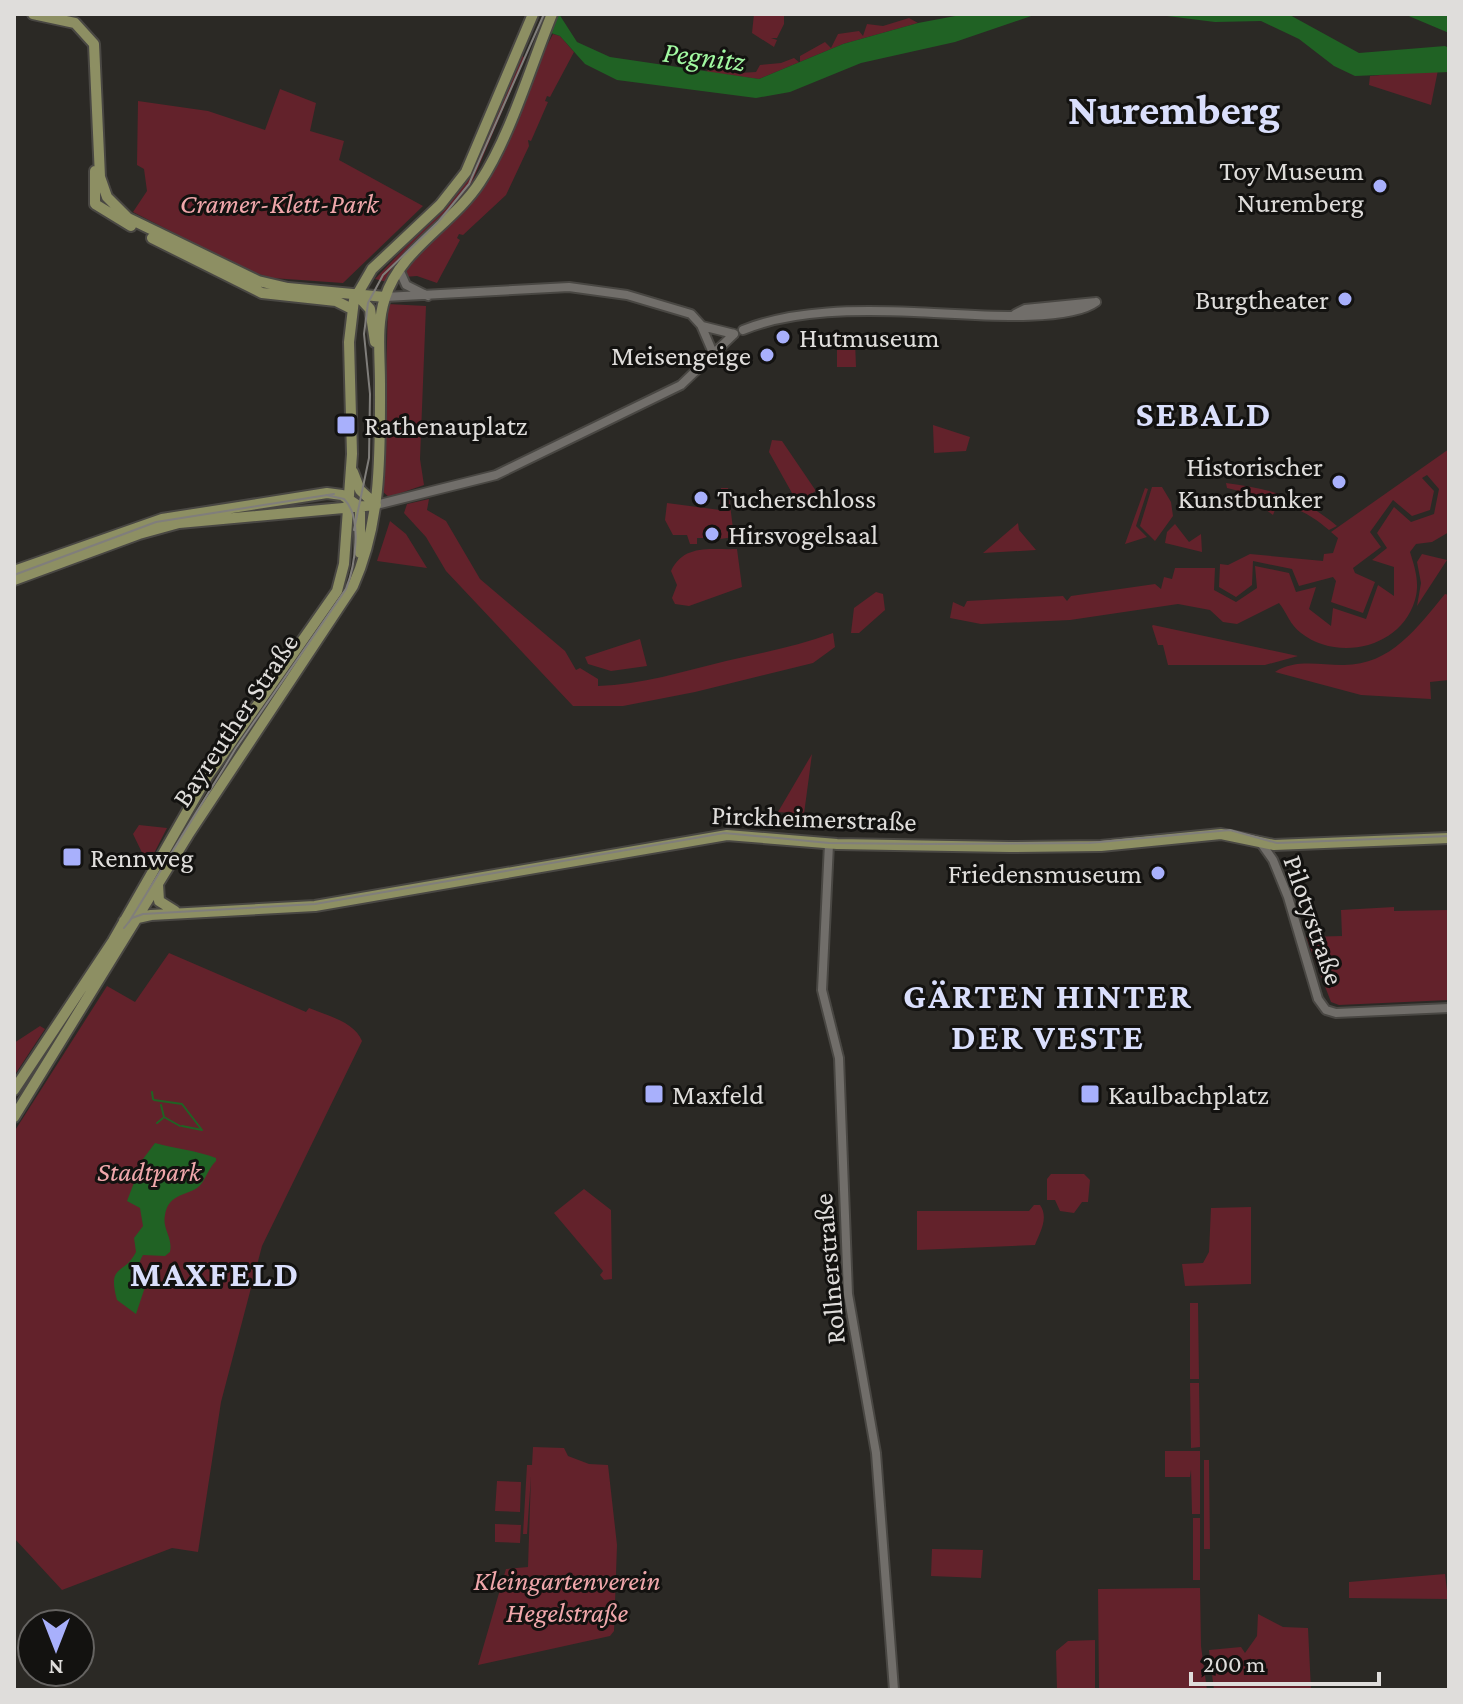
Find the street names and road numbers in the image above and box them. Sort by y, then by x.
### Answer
street label: Bayreuther Straße [166,628,304,812]
street label: Pirckheimerstraße [711,799,917,837]
street label: Pilotystraße [1277,851,1351,989]
street label: Rollnerstraße [807,1192,851,1346]

